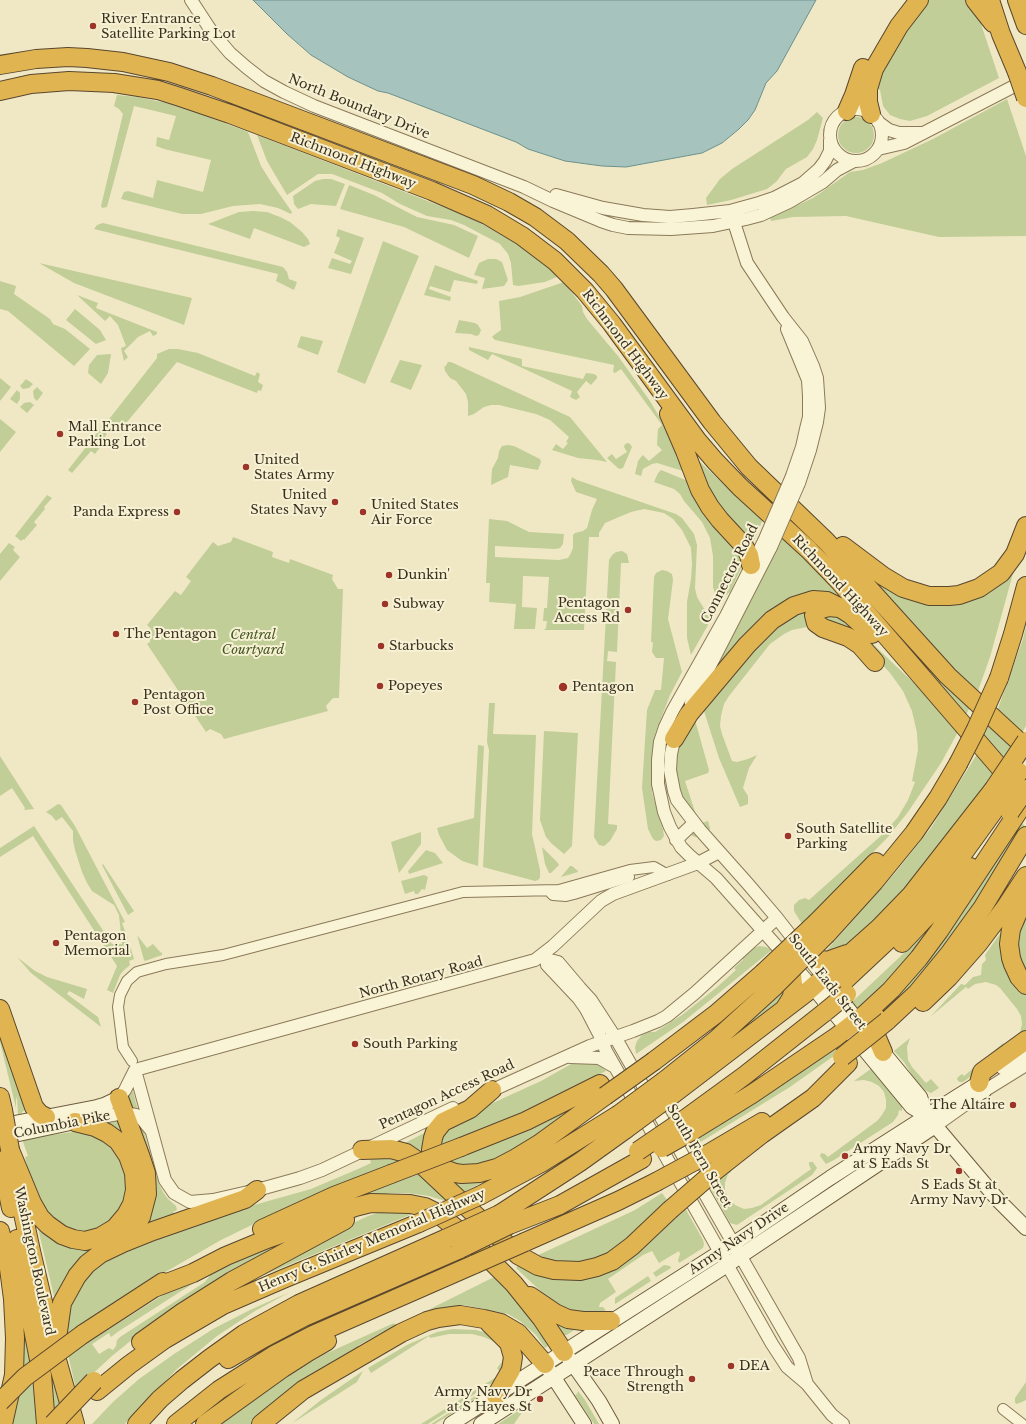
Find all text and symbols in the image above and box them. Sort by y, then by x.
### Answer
place label: River Entrance Satellite Parking Lot [101,11,236,42]
marker: River Entrance Satellite Parking Lot [88,21,98,31]
street label: North Boundary Drive [286,71,432,143]
street label: Richmond Highway [288,130,418,192]
street label: Richmond Highway [579,287,671,403]
place label: Mall Entrance Parking Lot [68,419,162,450]
marker: Mall Entrance Parking Lot [55,429,65,439]
place label: United States Army [254,452,335,483]
marker: United States Army [241,462,251,472]
place label: United States Navy [250,487,327,518]
marker: United States Navy [330,497,340,507]
place label: United States Air Force [371,497,459,528]
place label: Panda Express [73,504,169,520]
marker: Panda Express [172,507,182,517]
marker: United States Air Force [358,507,368,517]
street label: Connector Road [698,522,762,626]
street label: Richmond Highway [789,532,891,640]
place label: Dunkin' [397,567,450,583]
marker: Dunkin' [384,570,394,580]
place label: Pentagon Access Rd [554,595,620,626]
place label: Subway [393,596,445,612]
marker: Subway [380,599,390,609]
marker: Pentagon Access Rd [623,605,633,615]
place label: The Pentagon [124,626,217,642]
park label: Central Courtyard [222,627,284,658]
marker: The Pentagon [111,629,121,639]
place label: Starbucks [389,638,454,654]
marker: Starbucks [376,641,386,651]
place label: Popeyes [388,678,443,694]
place label: Pentagon [572,679,634,695]
marker: Popeyes [375,681,385,691]
marker: Pentagon [557,681,569,693]
place label: Pentagon Post Office [143,687,214,718]
marker: Pentagon Post Office [130,697,140,707]
place label: South Satellite Parking [796,821,892,852]
marker: South Satellite Parking [783,831,793,841]
place label: Pentagon Memorial [64,928,130,959]
street label: South Eads Street [785,931,869,1033]
marker: Pentagon Memorial [51,938,61,948]
street label: North Rotary Road [358,954,484,1002]
place label: South Parking [363,1036,458,1052]
marker: South Parking [350,1039,360,1049]
street label: Pentagon Access Road [377,1057,517,1133]
place label: The Altaire [930,1097,1005,1113]
marker: The Altaire [1008,1100,1018,1110]
street label: South Fern Street [663,1102,735,1210]
street label: Columbia Pike [12,1108,112,1142]
place label: Army Navy Dr at S Eads St [853,1141,951,1172]
marker: Army Navy Dr at S Eads St [840,1151,850,1161]
marker: S Eads St at Army Navy Dr [954,1166,964,1176]
place label: S Eads St at Army Navy Dr [910,1177,1008,1208]
street label: Washington Boulevard [11,1185,57,1337]
street label: Henry G. Shirley Memorial Highway [256,1186,488,1296]
street label: Army Navy Drive [686,1200,792,1278]
place label: DEA [739,1358,770,1374]
marker: DEA [726,1361,736,1371]
place label: Peace Through Strength [583,1364,684,1395]
marker: Peace Through Strength [687,1374,697,1384]
place label: Army Navy Dr at S Hayes St [434,1384,532,1415]
marker: Army Navy Dr at S Hayes St [535,1394,545,1404]

